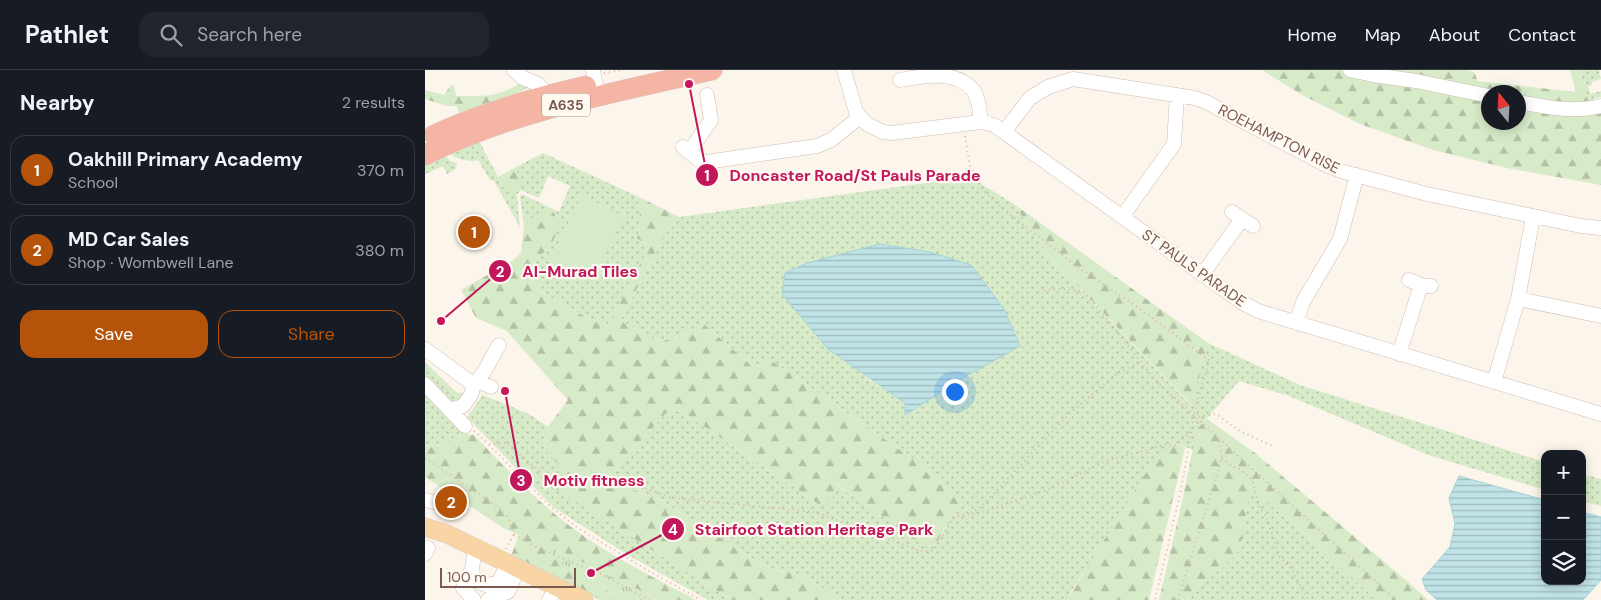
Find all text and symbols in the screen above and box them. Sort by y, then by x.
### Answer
search box [139,12,489,57]
text: Pathlet [25,19,109,50]
icon: search [157,21,185,49]
text: Search here [197,22,302,47]
text: Home [1287,23,1337,47]
text: Map [1365,23,1401,47]
text: About [1429,23,1480,47]
text: Contact [1508,23,1576,47]
north arrow [1481,85,1526,130]
text: Nearby [20,89,94,117]
text: 2 results [342,92,405,113]
road number: A635 [542,94,590,116]
street label: ROEHAMPTON RISE [1215,100,1343,178]
text: Oakhill Primary Academy [68,147,303,172]
text: 1 [34,160,40,181]
text: 370 m [357,160,404,181]
callout: Doncaster Road/St Pauls Parade [695,160,991,191]
text: Doncaster Road/St Pauls Parade [729,165,981,186]
text: 1 [704,166,710,186]
text: School [68,172,118,193]
pin: 1 [458,213,490,251]
street label: ST PAULS PARADE [1138,225,1250,311]
text: MD Car Sales [68,227,189,252]
text: 2 [32,240,42,261]
text: 380 m [355,240,404,261]
text: Shop · Wombwell Lane [68,252,234,273]
callout: Al-Murad Tiles [487,256,648,287]
text: Al-Murad Tiles [522,261,638,282]
text: 2 [496,262,505,282]
button: Save [20,310,208,358]
button: Share [218,310,405,358]
your location [942,379,968,405]
map controls [1541,450,1586,585]
button: + [1541,450,1586,495]
callout: Motiv fitness [509,465,655,496]
text: Motiv fitness [544,470,644,491]
text: 3 [516,471,526,491]
pin: 2 [435,483,467,521]
button: − [1541,495,1586,540]
callout: Stairfoot Station Heritage Park [660,514,943,545]
text: Stairfoot Station Heritage Park [695,519,934,540]
text: 4 [668,520,678,540]
button: layers [1541,540,1586,585]
scale bar [440,565,576,588]
text: 100 m [447,568,487,586]

